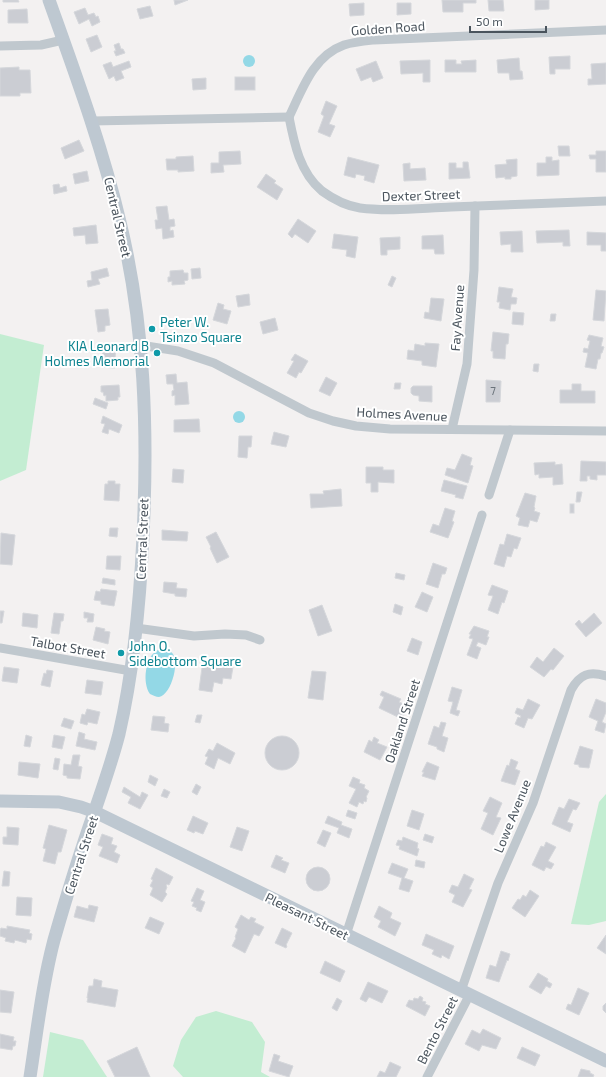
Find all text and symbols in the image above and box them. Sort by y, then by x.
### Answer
scale bar [470,8,546,34]
text: 50 m [476,14,503,28]
street label: Golden Road [350,17,426,39]
street label: Central Street [101,175,135,259]
street label: Dexter Street [382,186,460,204]
street label: Fay Avenue [447,284,467,352]
place label: Peter W. Tsinzo Square [160,314,242,345]
marker: Peter W. Tsinzo Square [147,324,157,334]
place label: KIA Leonard B Holmes Memorial [45,338,149,369]
marker: KIA Leonard B Holmes Memorial [152,348,162,358]
house number: 7 [490,384,496,397]
street label: Holmes Avenue [356,404,448,424]
street label: Central Street [133,498,151,580]
street label: Talbot Street [29,633,107,661]
place label: John O. Sidebottom Square [129,638,242,669]
marker: John O. Sidebottom Square [116,648,126,658]
street label: Oakland Street [381,677,423,765]
street label: Lowe Avenue [490,777,534,855]
street label: Central Street [61,814,101,896]
street label: Pleasant Street [263,889,351,943]
street label: Bento Street [413,993,461,1067]

